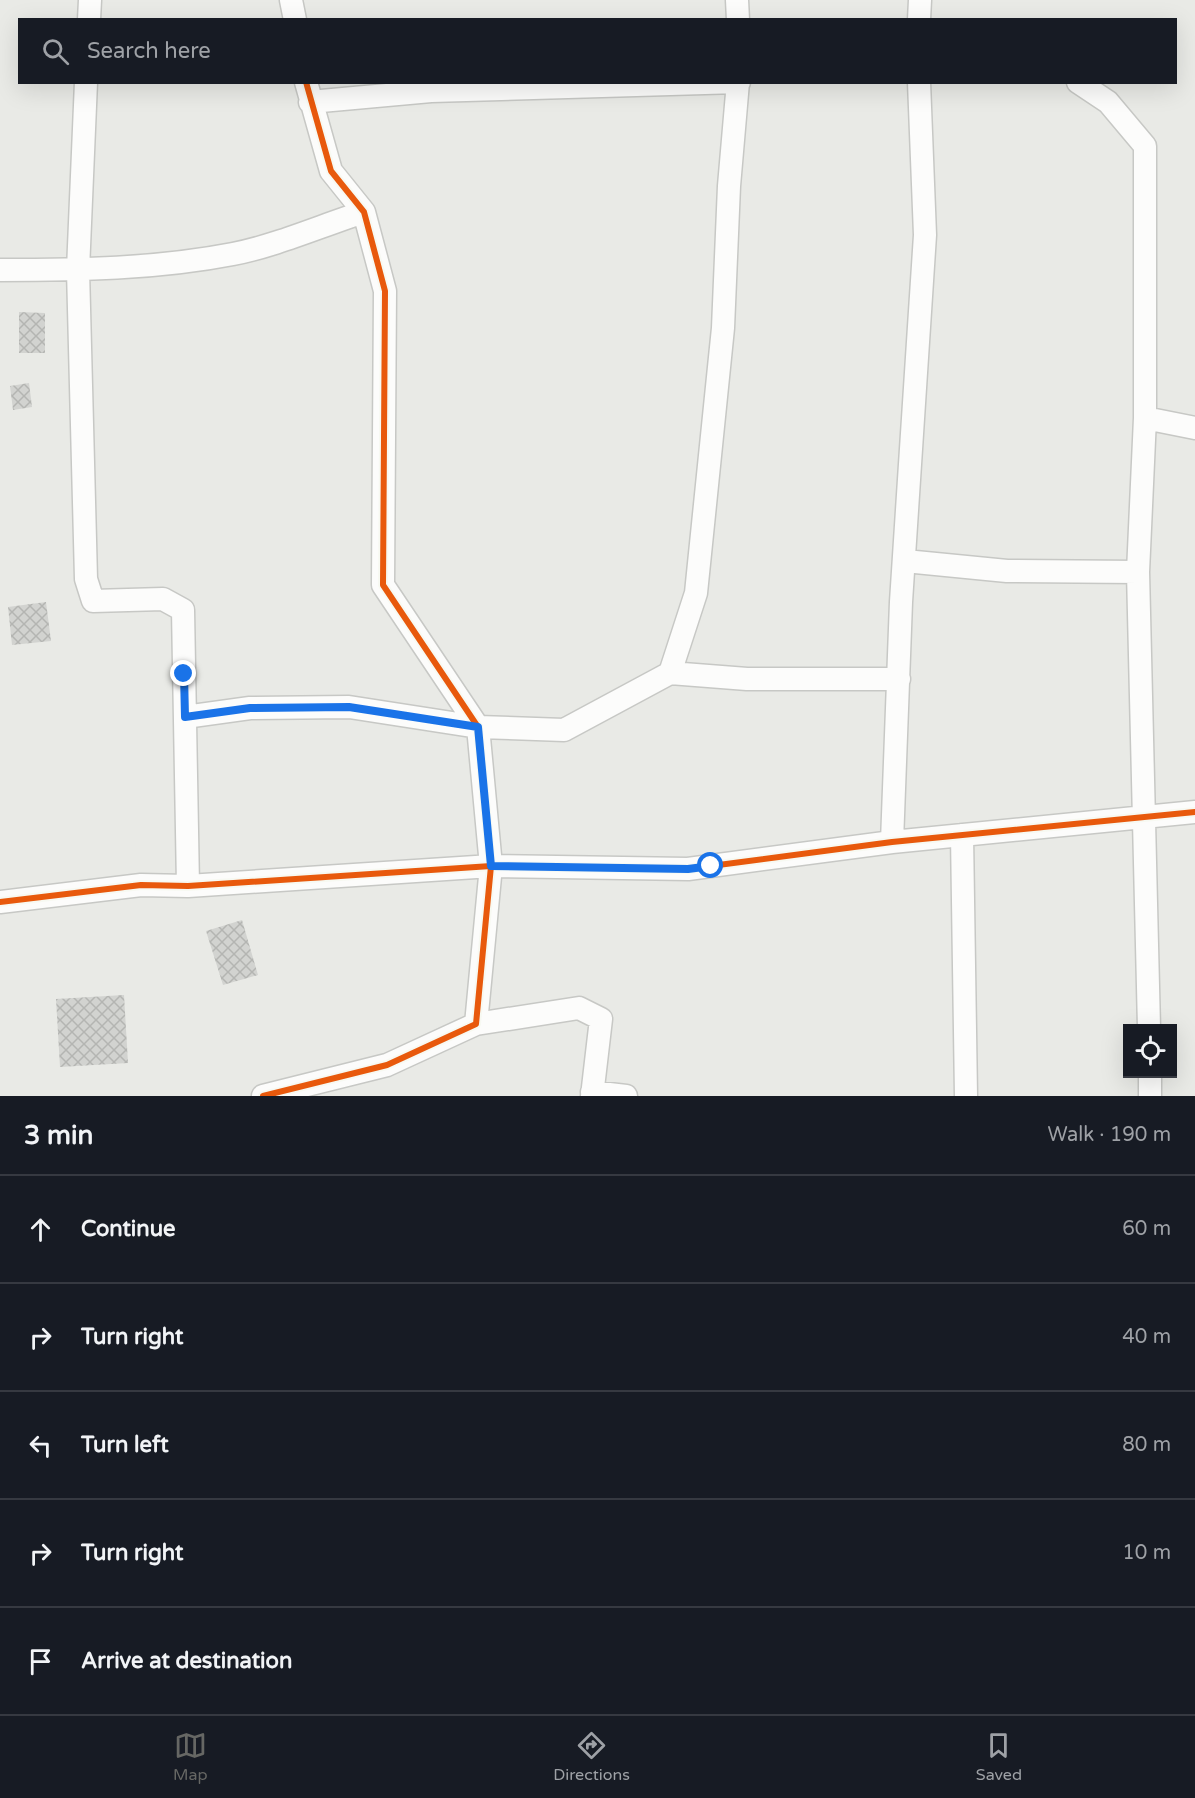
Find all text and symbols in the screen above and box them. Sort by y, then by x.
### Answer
search box [18,18,1177,84]
icon: search [39,35,72,68]
text: Search here [87,38,211,64]
route end [170,660,196,686]
route start [697,852,723,878]
map controls [1123,1024,1177,1078]
button: locate [1123,1024,1177,1078]
text: 3 min [24,1120,93,1151]
text: Walk · 190 m [1048,1123,1171,1147]
icon: ahead [24,1213,57,1246]
text: Continue [81,1216,176,1242]
text: 60 m [1122,1217,1171,1241]
icon: right [24,1321,57,1354]
text: Turn right [81,1324,183,1350]
text: 40 m [1122,1325,1171,1349]
icon: left [24,1429,57,1462]
text: Turn left [81,1432,169,1458]
text: 80 m [1122,1433,1171,1457]
icon: right [24,1537,57,1570]
text: Turn right [81,1540,183,1566]
text: 10 m [1122,1541,1171,1565]
icon: arrive [24,1645,57,1678]
text: Arrive at destination [81,1648,292,1674]
tab: Map [173,1729,207,1785]
tab: Directions [553,1729,630,1785]
tab: Saved [976,1729,1022,1785]

